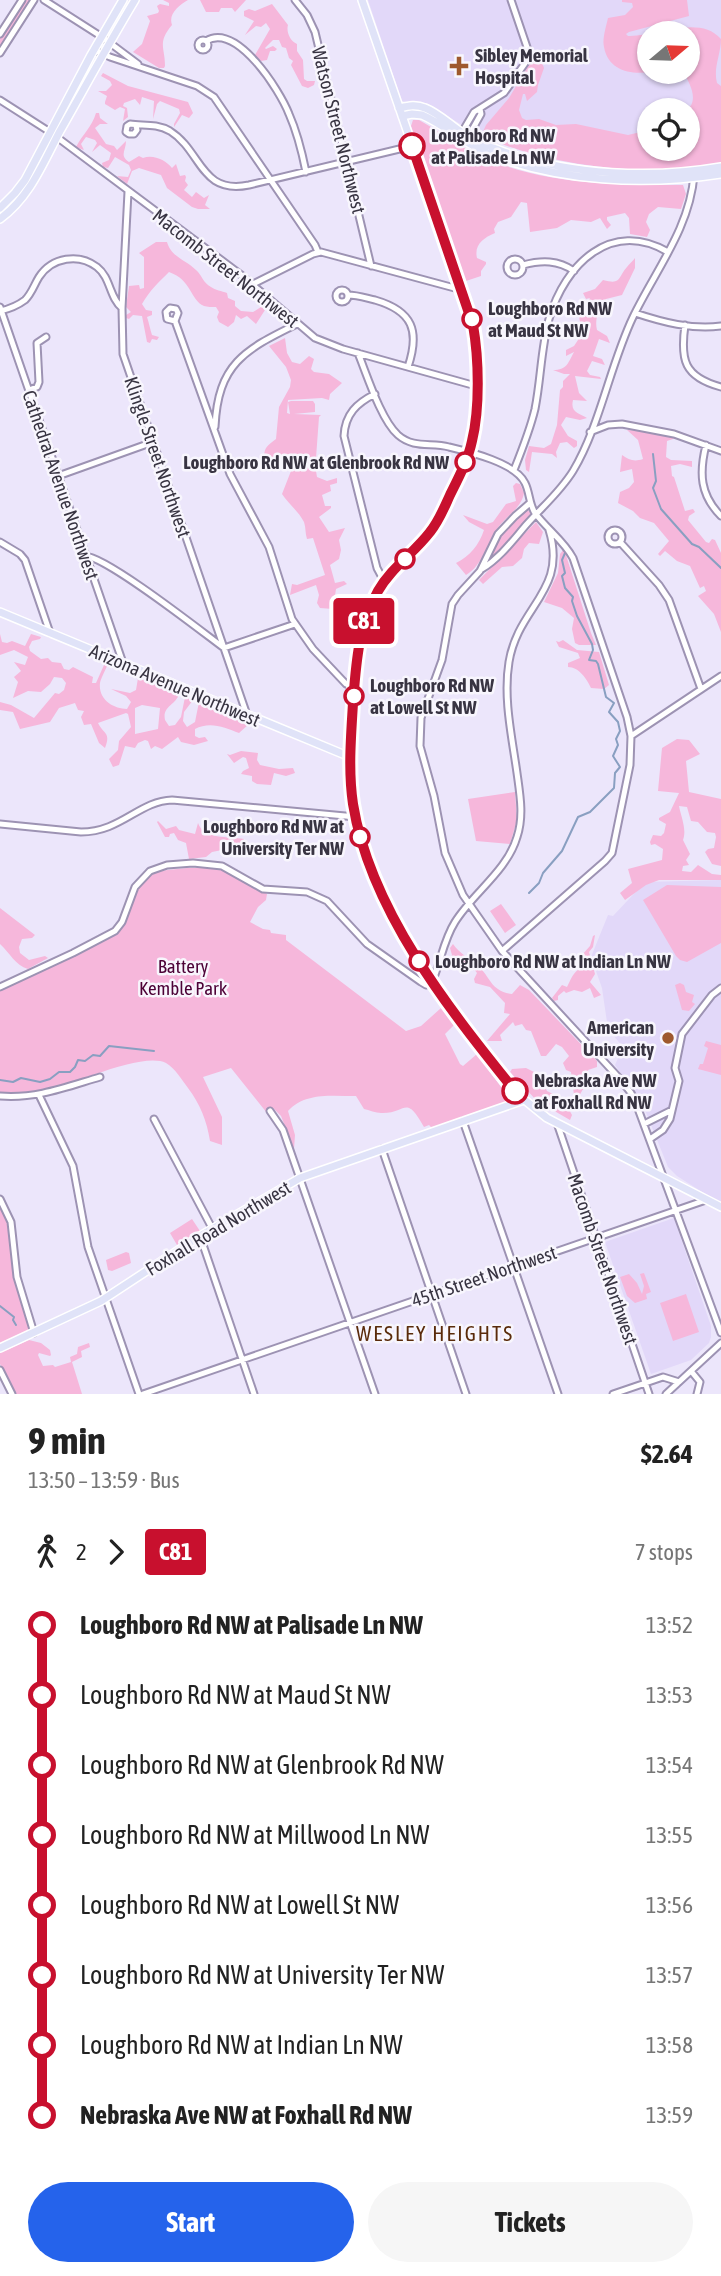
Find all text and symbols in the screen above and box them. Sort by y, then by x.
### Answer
north arrow [637,21,700,84]
map controls [637,21,700,161]
street label: Watson Street Northwest [308,44,370,216]
place label: Sibley Memorial Hospital [475,44,589,88]
marker: Sibley Memorial Hospital [449,56,469,76]
button: locate [637,98,700,161]
place label: Loughboro Rd NW at Palisade Ln NW [431,124,555,168]
marker: Loughboro Rd NW at Palisade Ln NW [399,133,425,159]
street label: Macomb Street Northwest [149,204,303,332]
place label: Loughboro Rd NW at Maud St NW [488,297,612,341]
marker: Loughboro Rd NW at Maud St NW [462,309,482,329]
street label: Klingle Street Northwest [120,374,196,540]
street label: Cathedral Avenue Northwest [18,387,104,583]
place label: Loughboro Rd NW at Glenbrook Rd NW [183,451,449,473]
marker: Loughboro Rd NW at Glenbrook Rd NW [455,452,475,472]
unlabelled marker [395,549,415,569]
line badge: C81 [324,598,404,644]
text: C81 [347,607,381,634]
street label: Arizona Avenue Northwest [87,639,263,731]
place label: Loughboro Rd NW at Lowell St NW [370,674,494,718]
marker: Loughboro Rd NW at Lowell St NW [344,686,364,706]
place label: Loughboro Rd NW at University Ter NW [203,815,345,859]
marker: Loughboro Rd NW at University Ter NW [350,827,370,847]
place label: Loughboro Rd NW at Indian Ln NW [435,950,671,972]
marker: Loughboro Rd NW at Indian Ln NW [409,951,429,971]
park label: Battery Kemble Park [139,955,228,999]
place label: American University [583,1016,654,1060]
marker: American University [660,1030,676,1046]
place label: Nebraska Ave NW at Foxhall Rd NW [534,1069,657,1113]
marker: Nebraska Ave NW at Foxhall Rd NW [502,1078,528,1104]
street label: Macomb Street Northwest [563,1171,643,1347]
street label: Foxhall Road Northwest [141,1176,295,1280]
street label: 45th Street Northwest [409,1241,559,1311]
district label: WESLEY HEIGHTS [356,1321,514,1345]
text: 9 min [28,1419,106,1462]
text: $2.64 [641,1439,693,1469]
text: 13:50 – 13:59 · Bus [28,1467,180,1493]
icon: walk [28,1533,66,1571]
icon: forward [97,1533,135,1571]
text: C81 [159,1538,192,1565]
text: 2 [76,1539,87,1565]
text: 7 stops [635,1539,693,1565]
text: Loughboro Rd NW at Palisade Ln NW [80,1610,423,1640]
text: 13:52 [646,1612,693,1638]
text: Loughboro Rd NW at Maud St NW [80,1680,391,1710]
text: 13:53 [646,1682,693,1708]
text: Loughboro Rd NW at Glenbrook Rd NW [80,1750,444,1780]
text: 13:54 [646,1752,693,1778]
text: Loughboro Rd NW at Millwood Ln NW [80,1820,429,1850]
text: 13:55 [646,1822,693,1848]
text: Loughboro Rd NW at Lowell St NW [80,1890,399,1920]
text: 13:56 [646,1892,693,1918]
text: Loughboro Rd NW at University Ter NW [80,1960,444,1990]
text: 13:57 [646,1962,693,1988]
text: Loughboro Rd NW at Indian Ln NW [80,2030,403,2060]
text: 13:58 [646,2032,693,2058]
text: Nebraska Ave NW at Foxhall Rd NW [80,2100,412,2130]
text: 13:59 [646,2102,693,2128]
button: Start [28,2182,354,2262]
button: Tickets [368,2182,693,2262]

